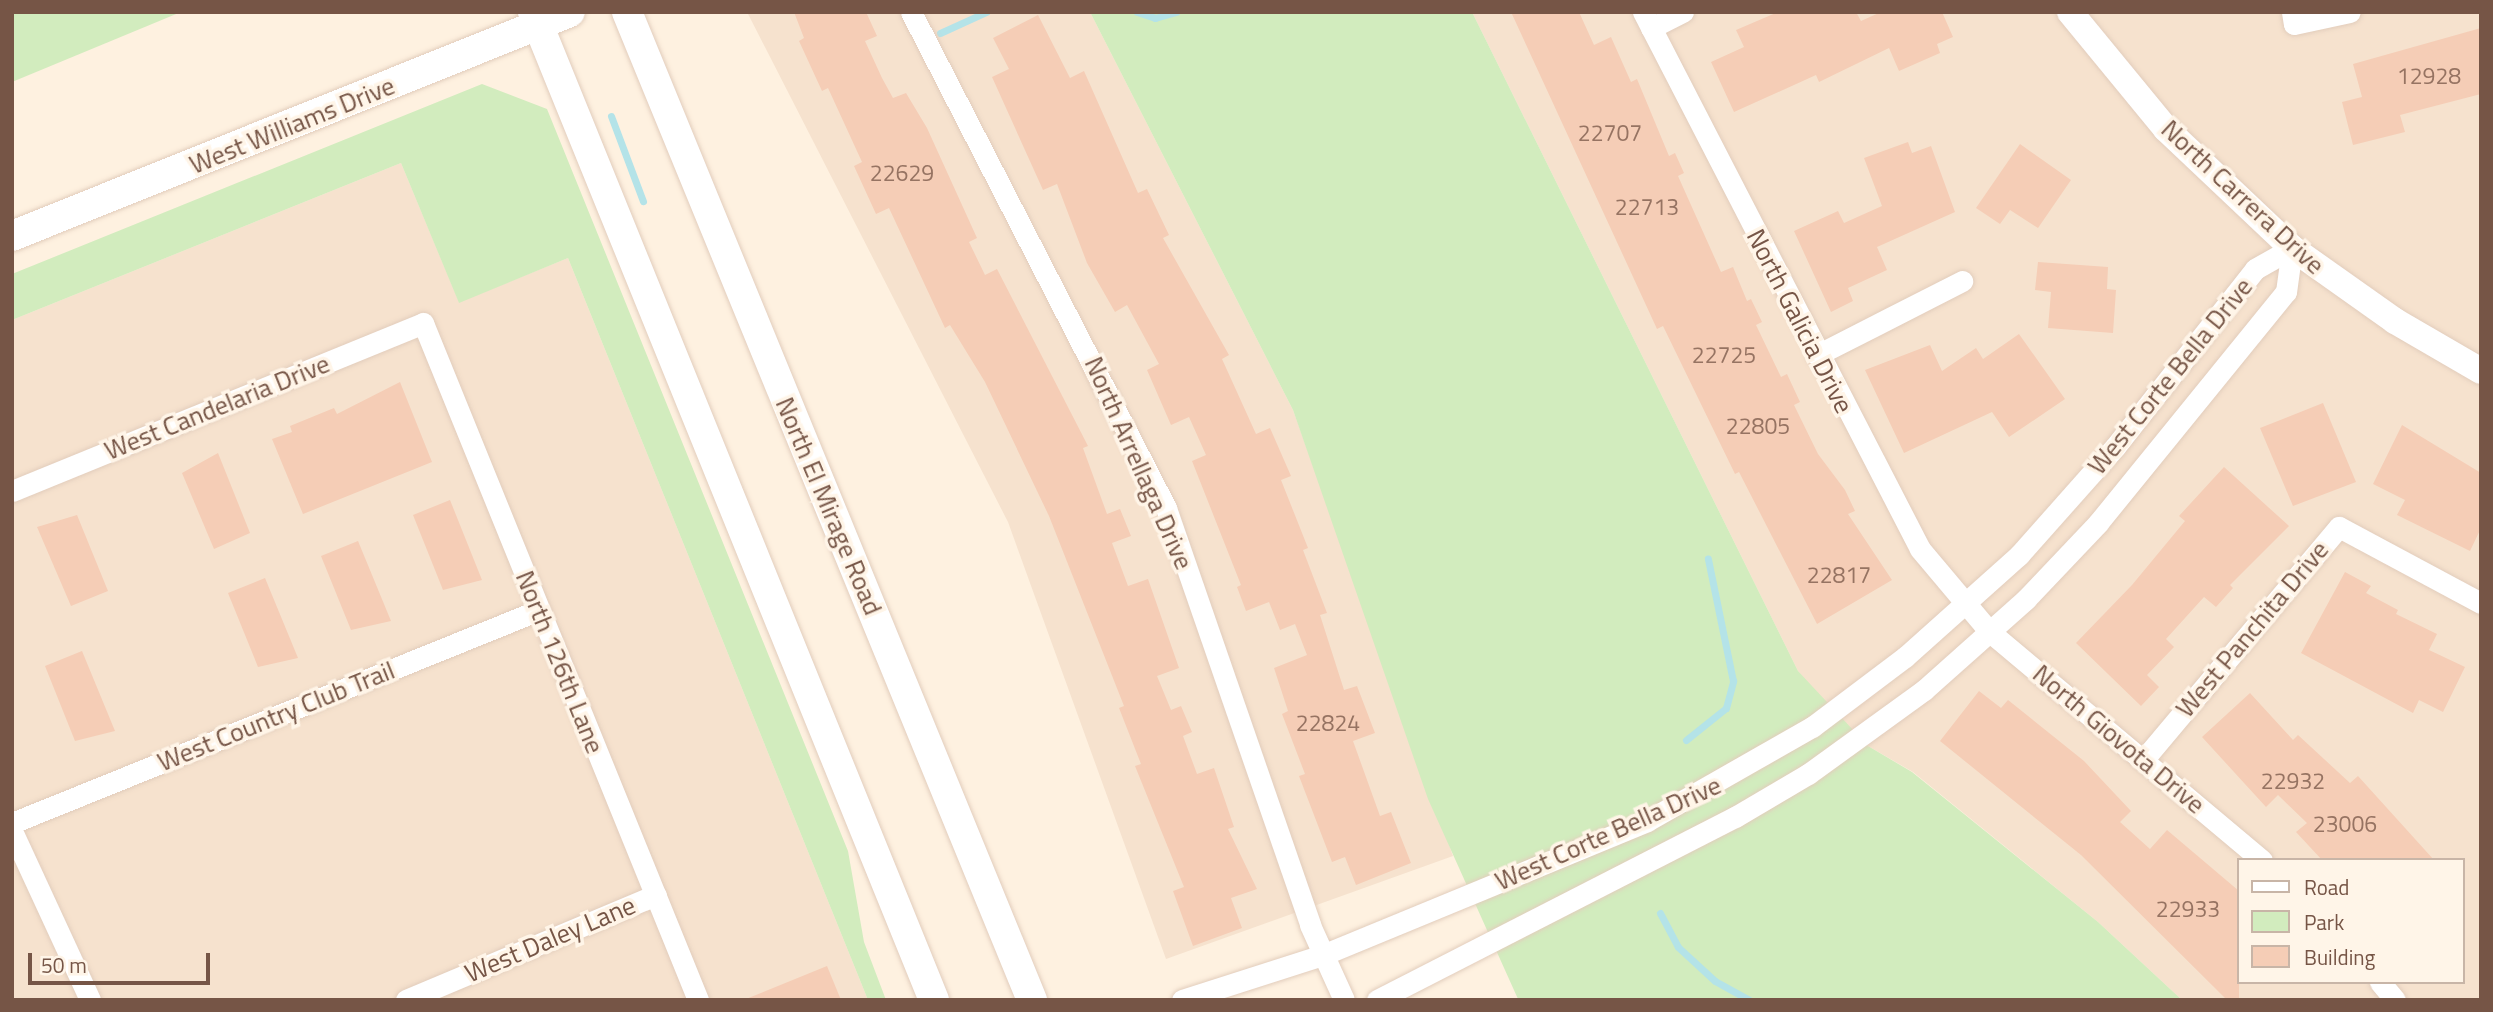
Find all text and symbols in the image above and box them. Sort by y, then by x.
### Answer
house number: 12928 [2397,62,2461,90]
street label: West Williams Drive [185,70,399,180]
street label: North Carrera Drive [2155,113,2331,281]
house number: 22707 [1578,119,1642,147]
house number: 22629 [870,159,934,187]
house number: 22713 [1615,193,1679,221]
street label: North Galicia Drive [1740,224,1860,418]
street label: West Corte Bella Drive [2081,271,2259,481]
house number: 22725 [1692,341,1756,369]
street label: West Candelaria Drive [100,348,334,466]
street label: North Arrellaga Drive [1078,352,1200,574]
street label: North El Mirage Road [769,393,889,619]
house number: 22805 [1726,412,1790,440]
street label: West Panchita Drive [2169,534,2335,724]
house number: 22817 [1807,561,1871,589]
street label: North 126th Lane [509,566,611,758]
street label: West Country Club Trail [153,654,399,778]
street label: North Giovota Drive [2027,658,2211,820]
house number: 22824 [1296,709,1360,737]
house number: 22932 [2261,767,2325,795]
street label: West Corte Bella Drive [1490,769,1726,897]
house number: 23006 [2313,810,2377,838]
legend [2238,858,2465,984]
text: Road [2304,871,2349,903]
street label: West Daley Lane [460,889,640,989]
house number: 22933 [2156,895,2220,923]
text: Park [2304,906,2344,938]
scale bar [32,939,214,983]
text: Building [2304,941,2375,973]
text: 50 m [41,949,87,981]

